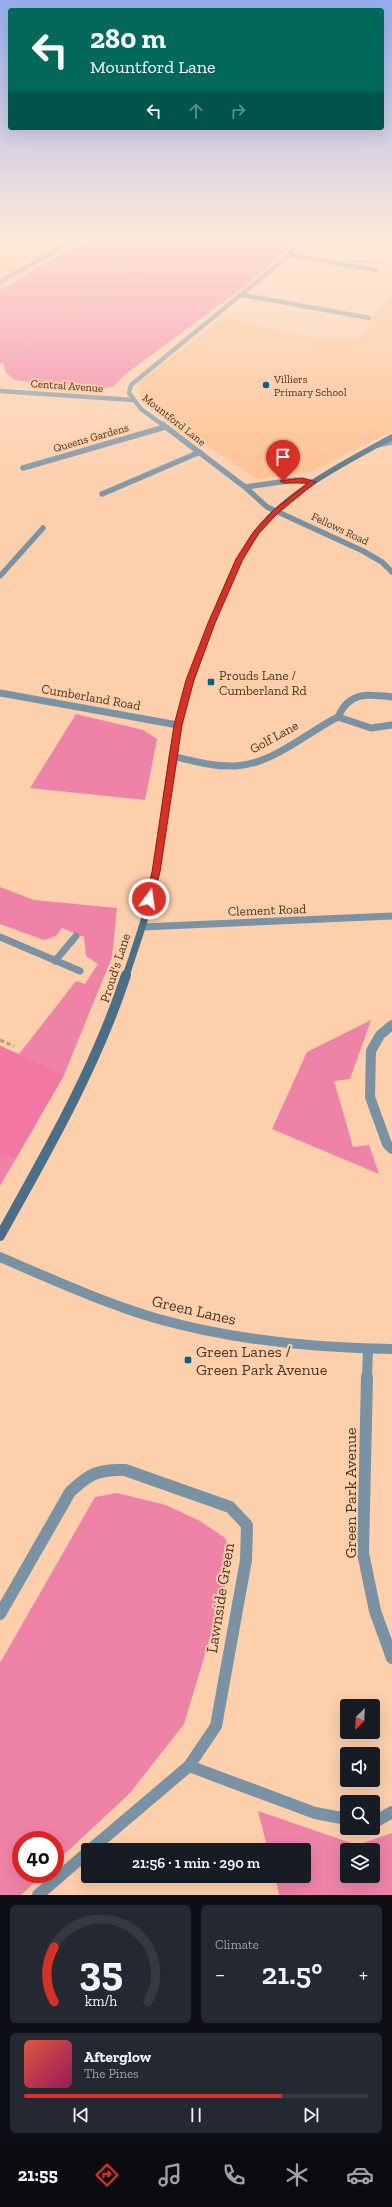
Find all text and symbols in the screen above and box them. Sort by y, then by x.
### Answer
text: 280 m [90,22,166,55]
icon: left [24,24,76,76]
text: Mountford Lane [90,56,215,78]
icon: left [143,100,165,122]
icon: ahead [185,100,207,122]
icon: right [227,100,249,122]
place label: Villiers Primary School [273,373,347,399]
street label: Central Avenue [30,377,104,395]
marker: Villiers Primary School [261,380,271,390]
street label: Mountford Lane [140,391,208,449]
street label: Queens Gardens [52,421,130,455]
pin [266,440,300,481]
icon: arrive [272,446,294,468]
street label: Fellows Road [309,510,371,548]
place label: Prouds Lane / Cumberland Rd [219,668,307,698]
marker: Prouds Lane / Cumberland Rd [206,677,216,687]
street label: Cumberland Road [40,681,142,713]
street label: Golf Lane [247,718,301,756]
position arrow [128,878,170,920]
street label: Clement Road [228,901,306,919]
street label: Proud's Lane [97,931,133,1005]
street label: Green Lanes [150,1291,238,1329]
place label: Green Lanes / Green Park Avenue [196,1342,327,1379]
marker: Green Lanes / Green Park Avenue [183,1355,193,1365]
street label: Green Park Avenue [341,1427,360,1559]
street label: Lawnside Green [202,1541,238,1654]
north arrow [340,1699,380,1739]
map controls [340,1699,380,1883]
button: sound [340,1747,380,1787]
button: search [340,1795,380,1835]
speed limit sign: 40 [12,1831,64,1883]
button: layers [340,1843,380,1883]
text: 21:56 · 1 min · 290 m [132,1854,260,1872]
text: Climate [215,1937,259,1952]
text: 35 [79,1946,122,1996]
text: 21.5° [261,1956,323,1992]
text: − [215,1961,225,1988]
text: + [359,1961,368,1988]
text: km/h [84,1993,117,2010]
text: Afterglow [84,2048,151,2066]
text: The Pines [84,2066,139,2081]
icon: previous [70,2104,92,2126]
icon: pause [185,2104,207,2126]
icon: next [300,2104,322,2126]
icon: directions [93,2161,121,2189]
icon: music [156,2161,184,2189]
icon: phone [220,2161,248,2189]
icon: climate [283,2161,311,2189]
icon: car [346,2161,374,2189]
text: 21:55 [18,2164,58,2186]

